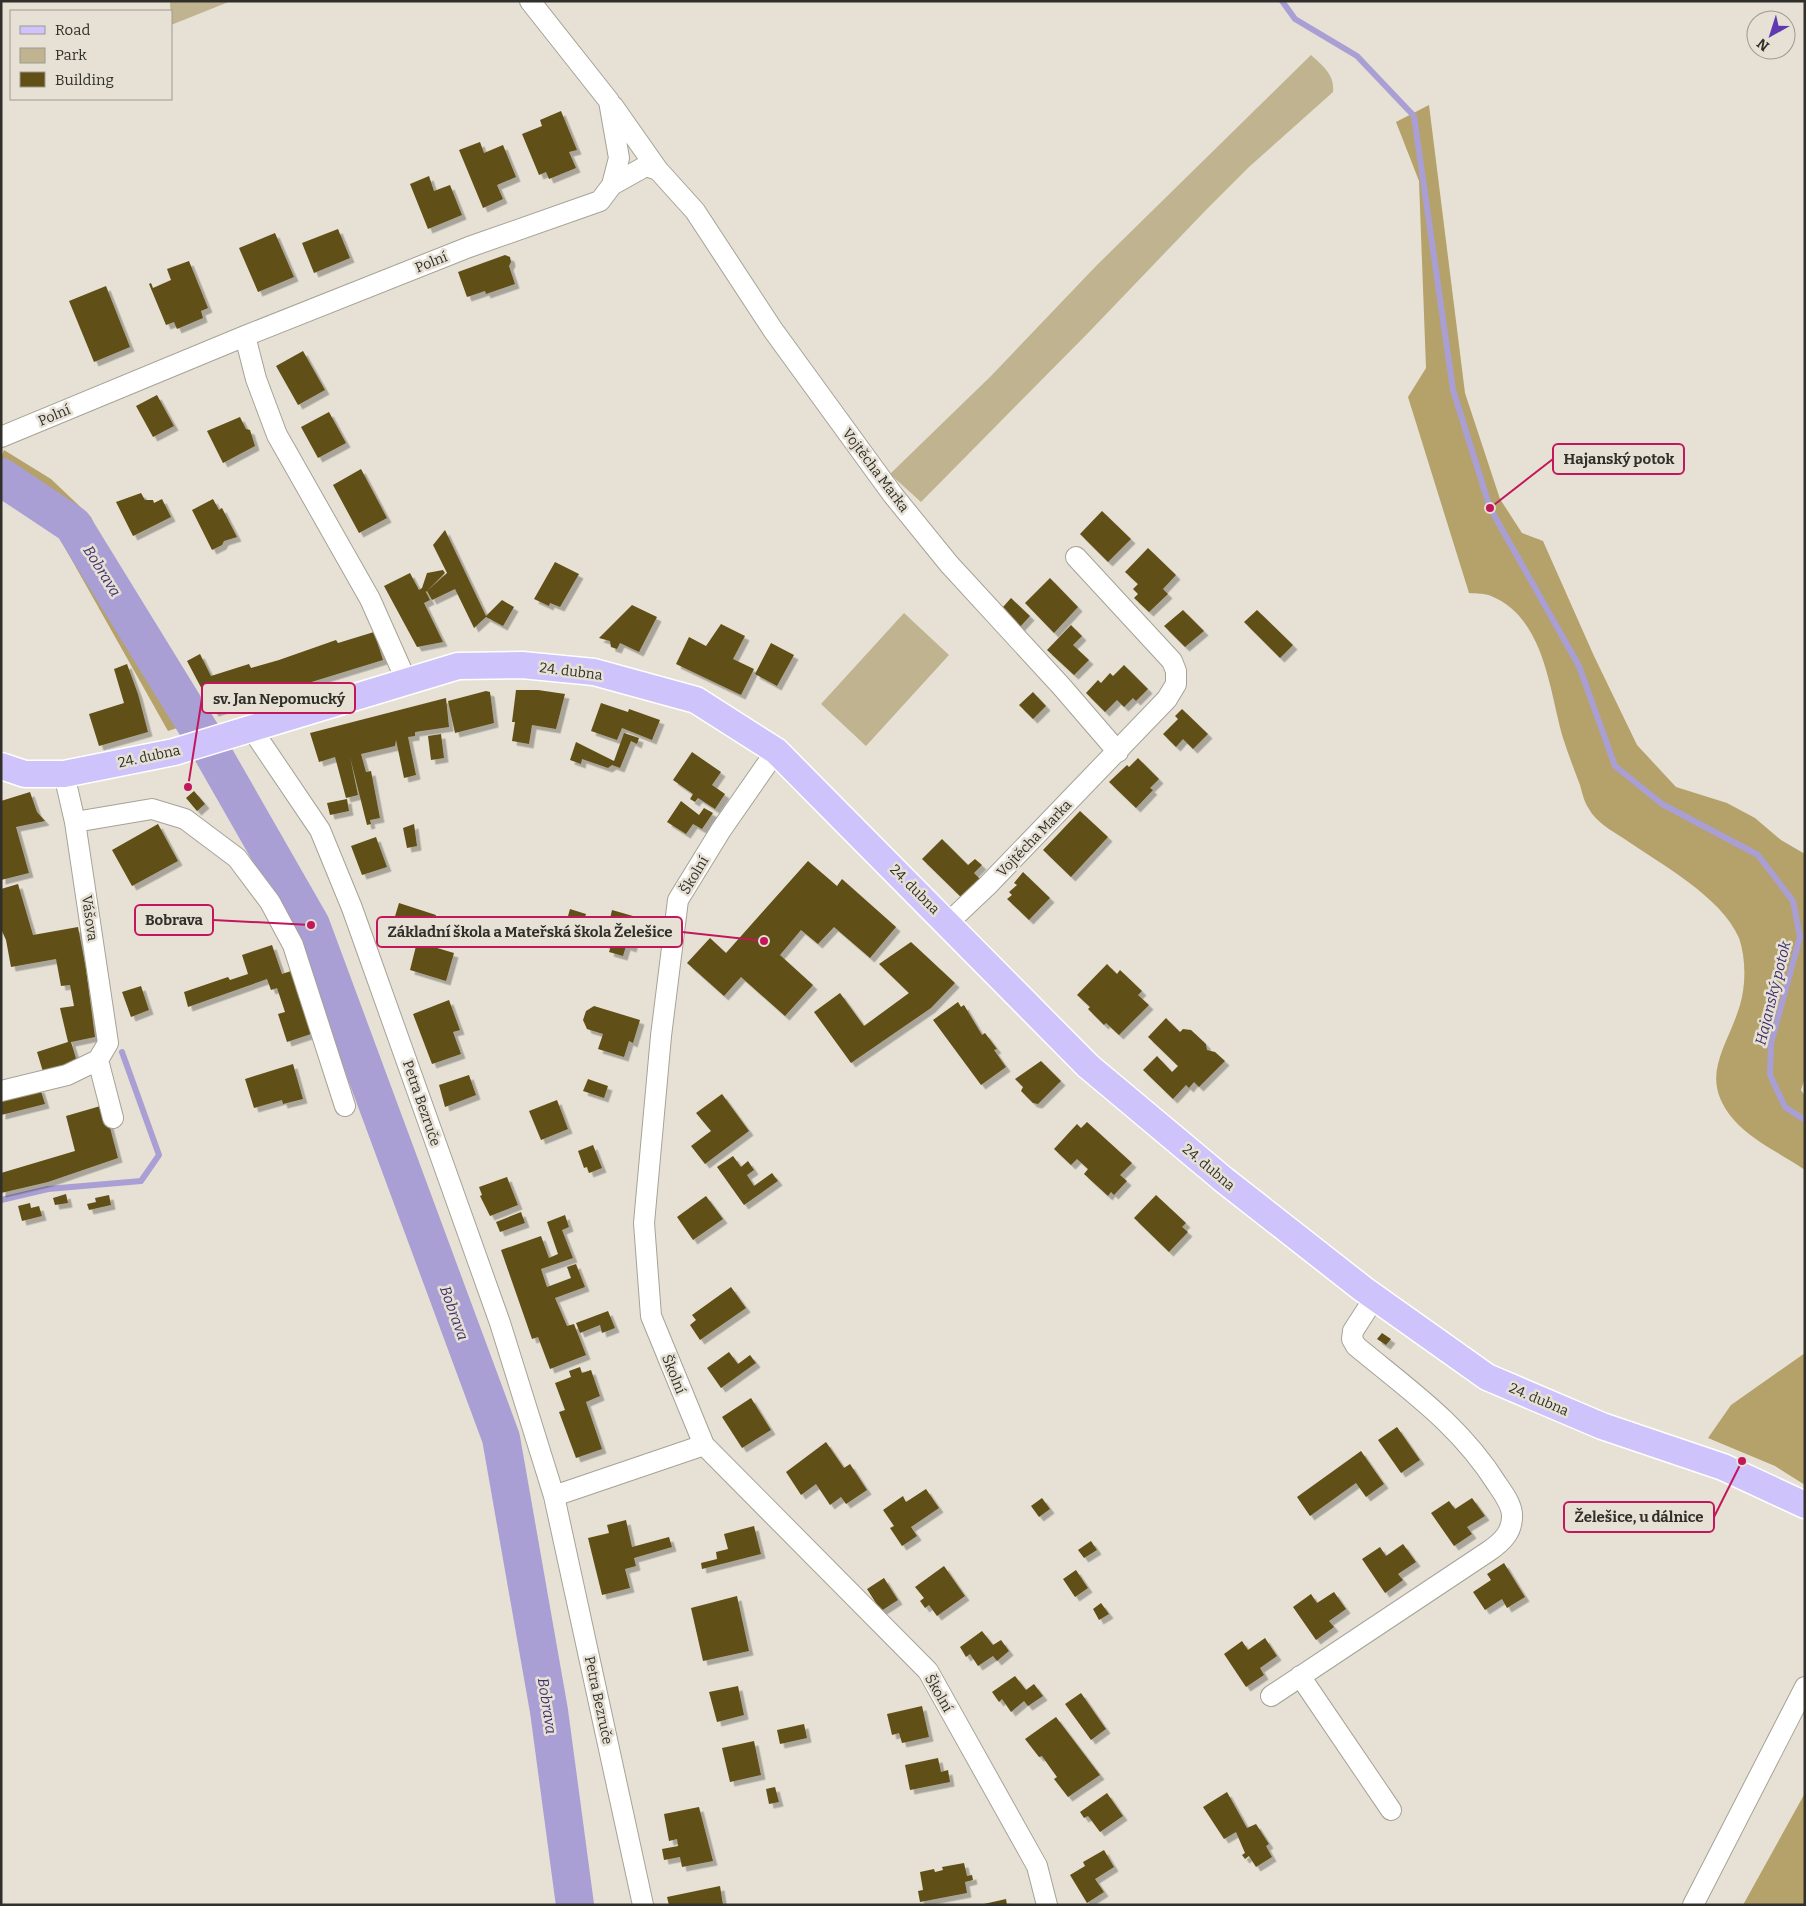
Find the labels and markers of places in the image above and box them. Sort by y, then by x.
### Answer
callout: Hajanský potok [1553,444,1684,474]
callout: sv. Jan Nepomucký [202,683,355,713]
callout: Bobrava [135,905,213,935]
callout: Základní škola a Mateřská škola Želešice [377,917,682,947]
callout: Želešice, u dálnice [1564,1502,1714,1532]

